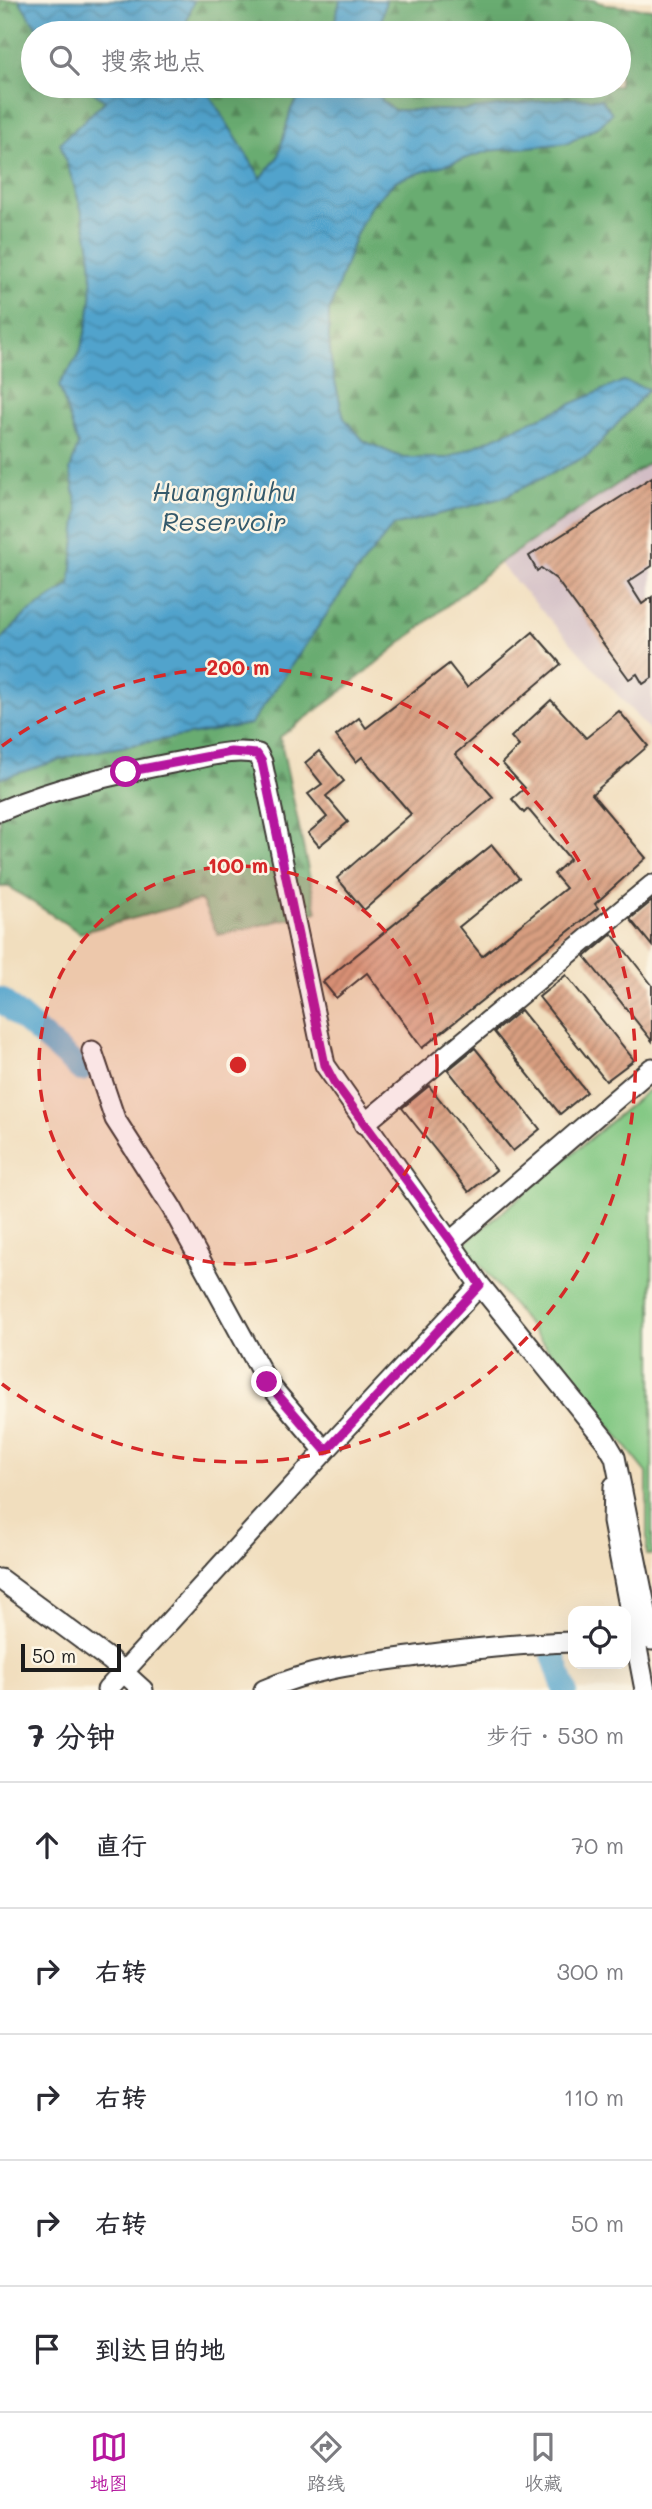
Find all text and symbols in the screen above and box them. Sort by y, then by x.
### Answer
search box [21,21,631,98]
icon: search [45,41,83,79]
text: 搜索地点 [101,43,205,77]
water label: Huangniuhu Reservoir [152,474,296,538]
text: 200 m [207,653,269,680]
route start [110,756,141,787]
text: 100 m [208,851,268,878]
centre of rings [226,1053,250,1077]
route end [251,1366,282,1397]
map controls [568,1606,631,1669]
button: locate [568,1606,631,1669]
scale bar [21,1641,121,1673]
text: 50 m [32,1643,76,1668]
text: 7 分钟 [28,1715,116,1755]
text: 步行 · 530 m [486,1720,624,1750]
icon: ahead [28,1826,66,1864]
text: 直行 [95,1828,147,1862]
text: 70 m [571,1830,624,1860]
icon: right [28,1952,66,1990]
text: 右转 [95,1954,147,1988]
text: 300 m [556,1956,624,1986]
icon: right [28,2078,66,2116]
text: 右转 [95,2080,147,2114]
text: 110 m [564,2082,624,2112]
icon: right [28,2204,66,2242]
text: 右转 [95,2206,147,2240]
text: 50 m [571,2208,624,2238]
icon: arrive [28,2330,66,2368]
text: 到达目的地 [95,2332,225,2366]
tab: 地图 [90,2428,128,2495]
tab: 路线 [307,2428,345,2495]
tab: 收藏 [524,2428,562,2495]

